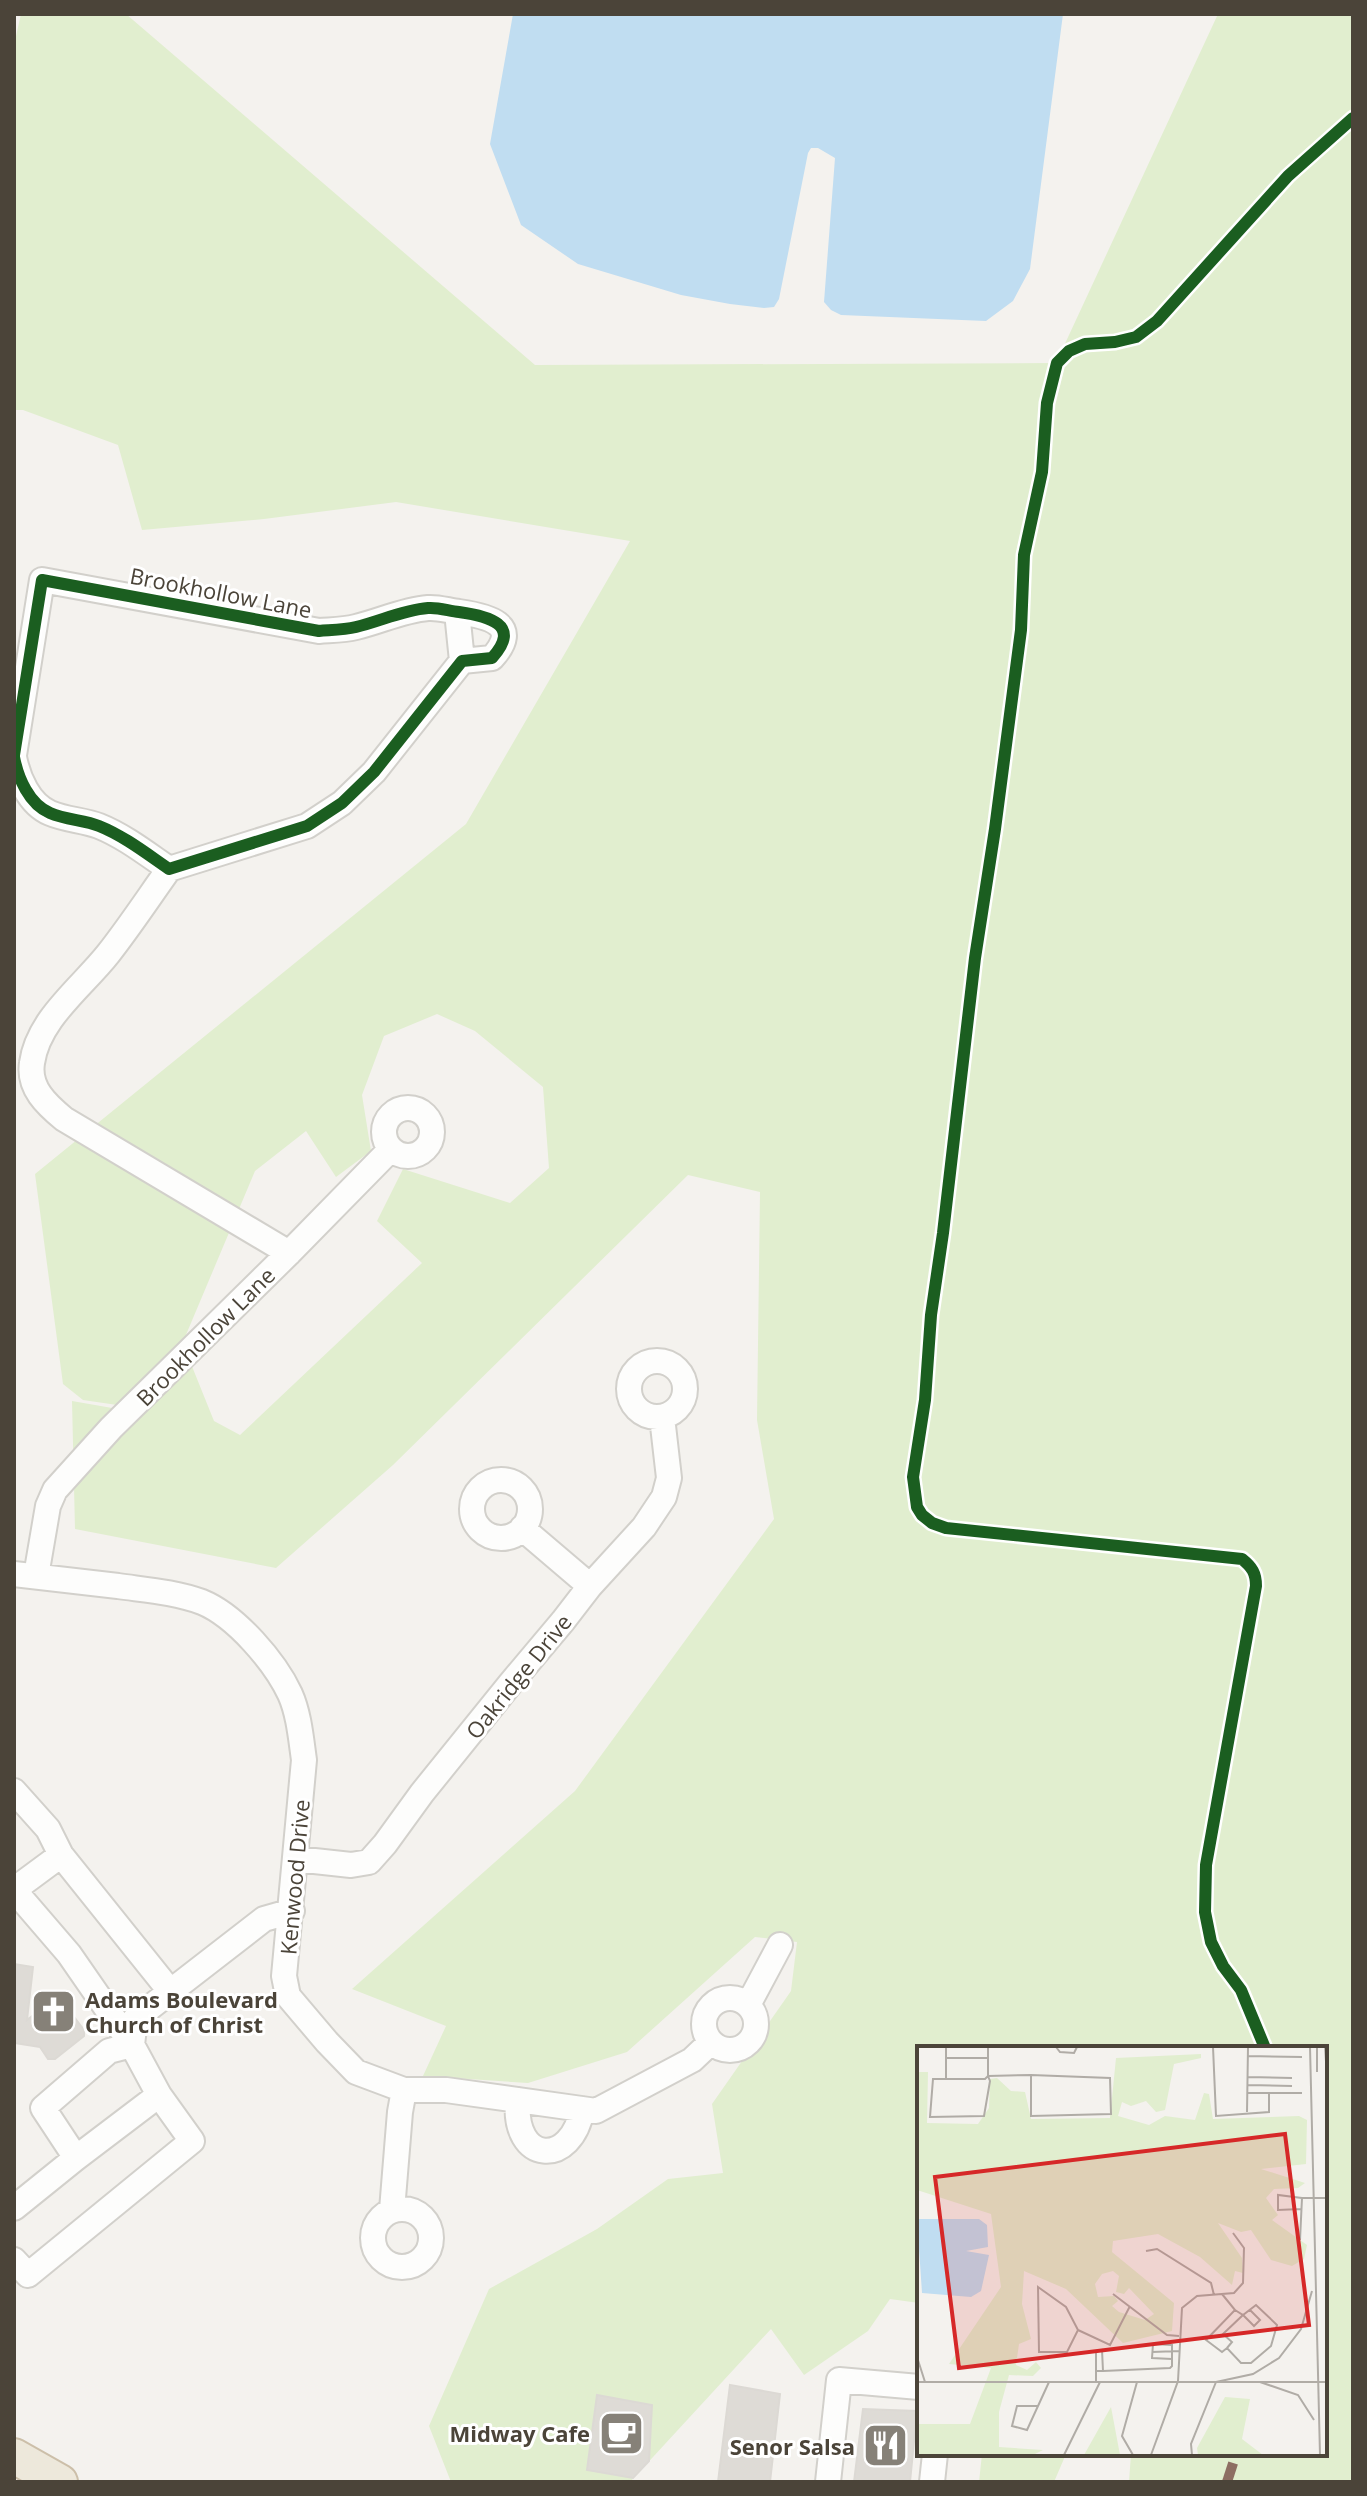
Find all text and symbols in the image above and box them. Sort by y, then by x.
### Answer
street label: Brookhollow Lane [128,560,314,624]
street label: Brookhollow Lane [129,1260,281,1412]
street label: Oakridge Drive [458,1607,578,1745]
street label: Kenwood Drive [272,1798,316,1956]
place label: Adams Boulevard Church of Christ [85,1984,278,2039]
church icon: Adams Boulevard Church of Christ [30,1988,78,2036]
inset map [917,2046,1327,2456]
cafe icon: Midway Cafe [597,2409,645,2457]
place label: Midway Cafe [449,2418,590,2448]
restaurant icon: Senor Salsa [862,2422,910,2470]
place label: Senor Salsa [730,2431,855,2461]

